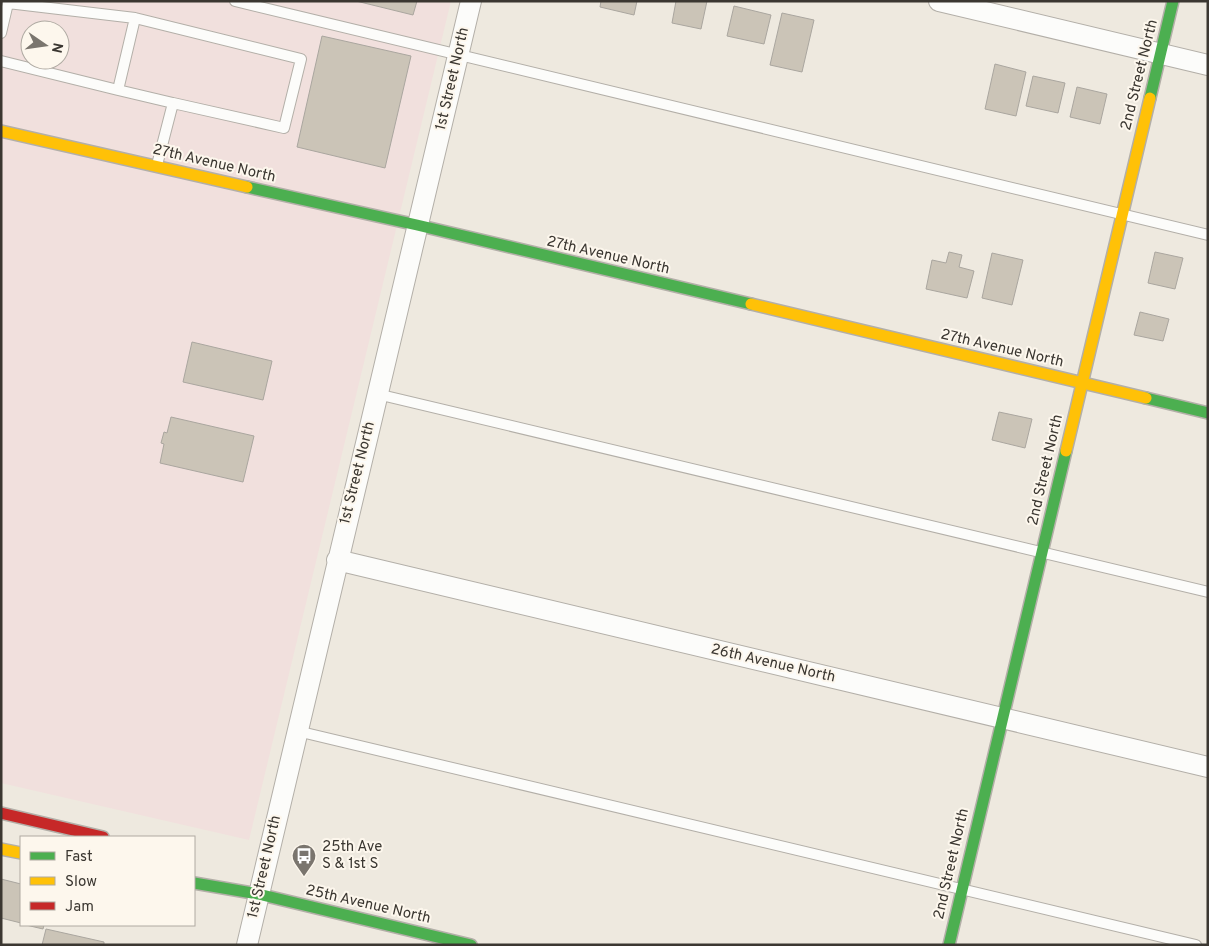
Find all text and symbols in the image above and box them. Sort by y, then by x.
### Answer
street label: 2nd Street North [1117,18,1163,132]
north arrow [20,20,70,70]
street label: 1st Street North [432,26,474,132]
text: N [47,41,66,54]
street label: 27th Avenue North [151,141,277,187]
street label: 27th Avenue North [545,233,671,279]
street label: 27th Avenue North [939,326,1065,372]
street label: 2nd Street North [1024,413,1068,527]
street label: 1st Street North [336,420,380,526]
street label: 26th Avenue North [709,640,837,688]
street label: 2nd Street North [930,807,974,921]
street label: 1st Street North [244,814,286,920]
legend [20,836,195,926]
place label: 25th Ave S & 1st S [322,838,382,874]
bus stop icon: 25th Ave S & 1st S [291,843,317,877]
text: Fast [65,848,93,867]
text: Slow [65,873,97,892]
street label: 25th Avenue North [304,881,432,929]
text: Jam [65,898,94,917]

